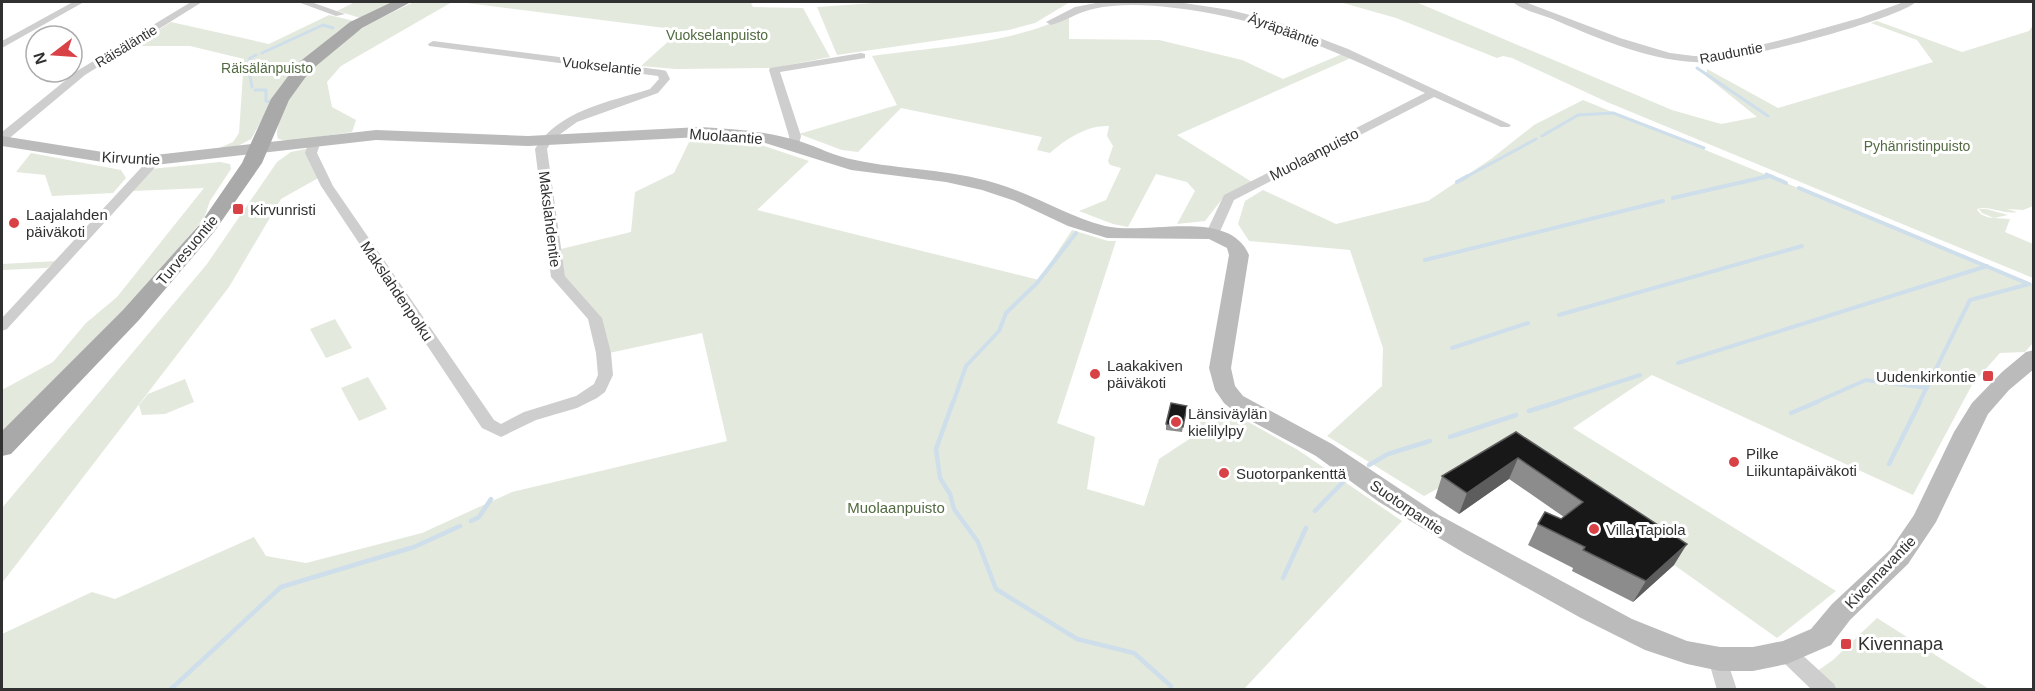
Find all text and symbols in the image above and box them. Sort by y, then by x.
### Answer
street label: Äyräpääntie [1246,10,1322,50]
street label: Räisäläntie [92,21,160,71]
north arrow [24,24,84,84]
park label: Vuokselanpuisto [666,27,768,43]
street label: Rauduntie [1698,39,1764,67]
text: N [30,50,50,66]
street label: Vuokselantie [562,54,643,78]
park label: Räisälänpuisto [221,60,313,76]
street label: Muolaanpuisto [1267,124,1361,184]
street label: Muolaantie [689,125,763,147]
park label: Pyhänristinpuisto [1864,138,1971,154]
street label: Kirvuntie [101,148,161,168]
street label: Makslahdentie [536,170,564,268]
place label: Kirvunristi [250,201,316,218]
marker: Kirvunristi [231,202,245,216]
place label: Laajalahden päiväkoti [26,206,108,240]
street label: Turvesuontie [153,212,221,288]
marker: Laajalahden päiväkoti [7,216,21,230]
street label: Makslahdenpolku [357,238,437,344]
place label: Laakakiven päiväkoti [1107,357,1183,391]
marker: Laakakiven päiväkoti [1088,367,1102,381]
place label: Uudenkirkontie [1876,368,1976,385]
marker: Uudenkirkontie [1981,369,1995,383]
place label: Länsiväylän kielilylpy [1188,405,1267,439]
marker: Länsiväylän kielilylpy [1169,415,1183,429]
place label: Pilke Liikuntapäiväkoti [1746,445,1857,479]
marker: Pilke Liikuntapäiväkoti [1727,455,1741,469]
place label: Suotorpankenttä [1236,465,1347,482]
marker: Suotorpankenttä [1217,466,1231,480]
street label: Suotorpantie [1367,476,1447,538]
park label: Muolaanpuisto [847,499,945,516]
place label: Villa Tapiola [1606,521,1686,538]
marker: Villa Tapiola [1587,522,1601,536]
street label: Kivennavantie [1841,532,1919,612]
place label: Kivennapa [1858,634,1944,654]
marker: Kivennapa [1839,637,1853,651]

